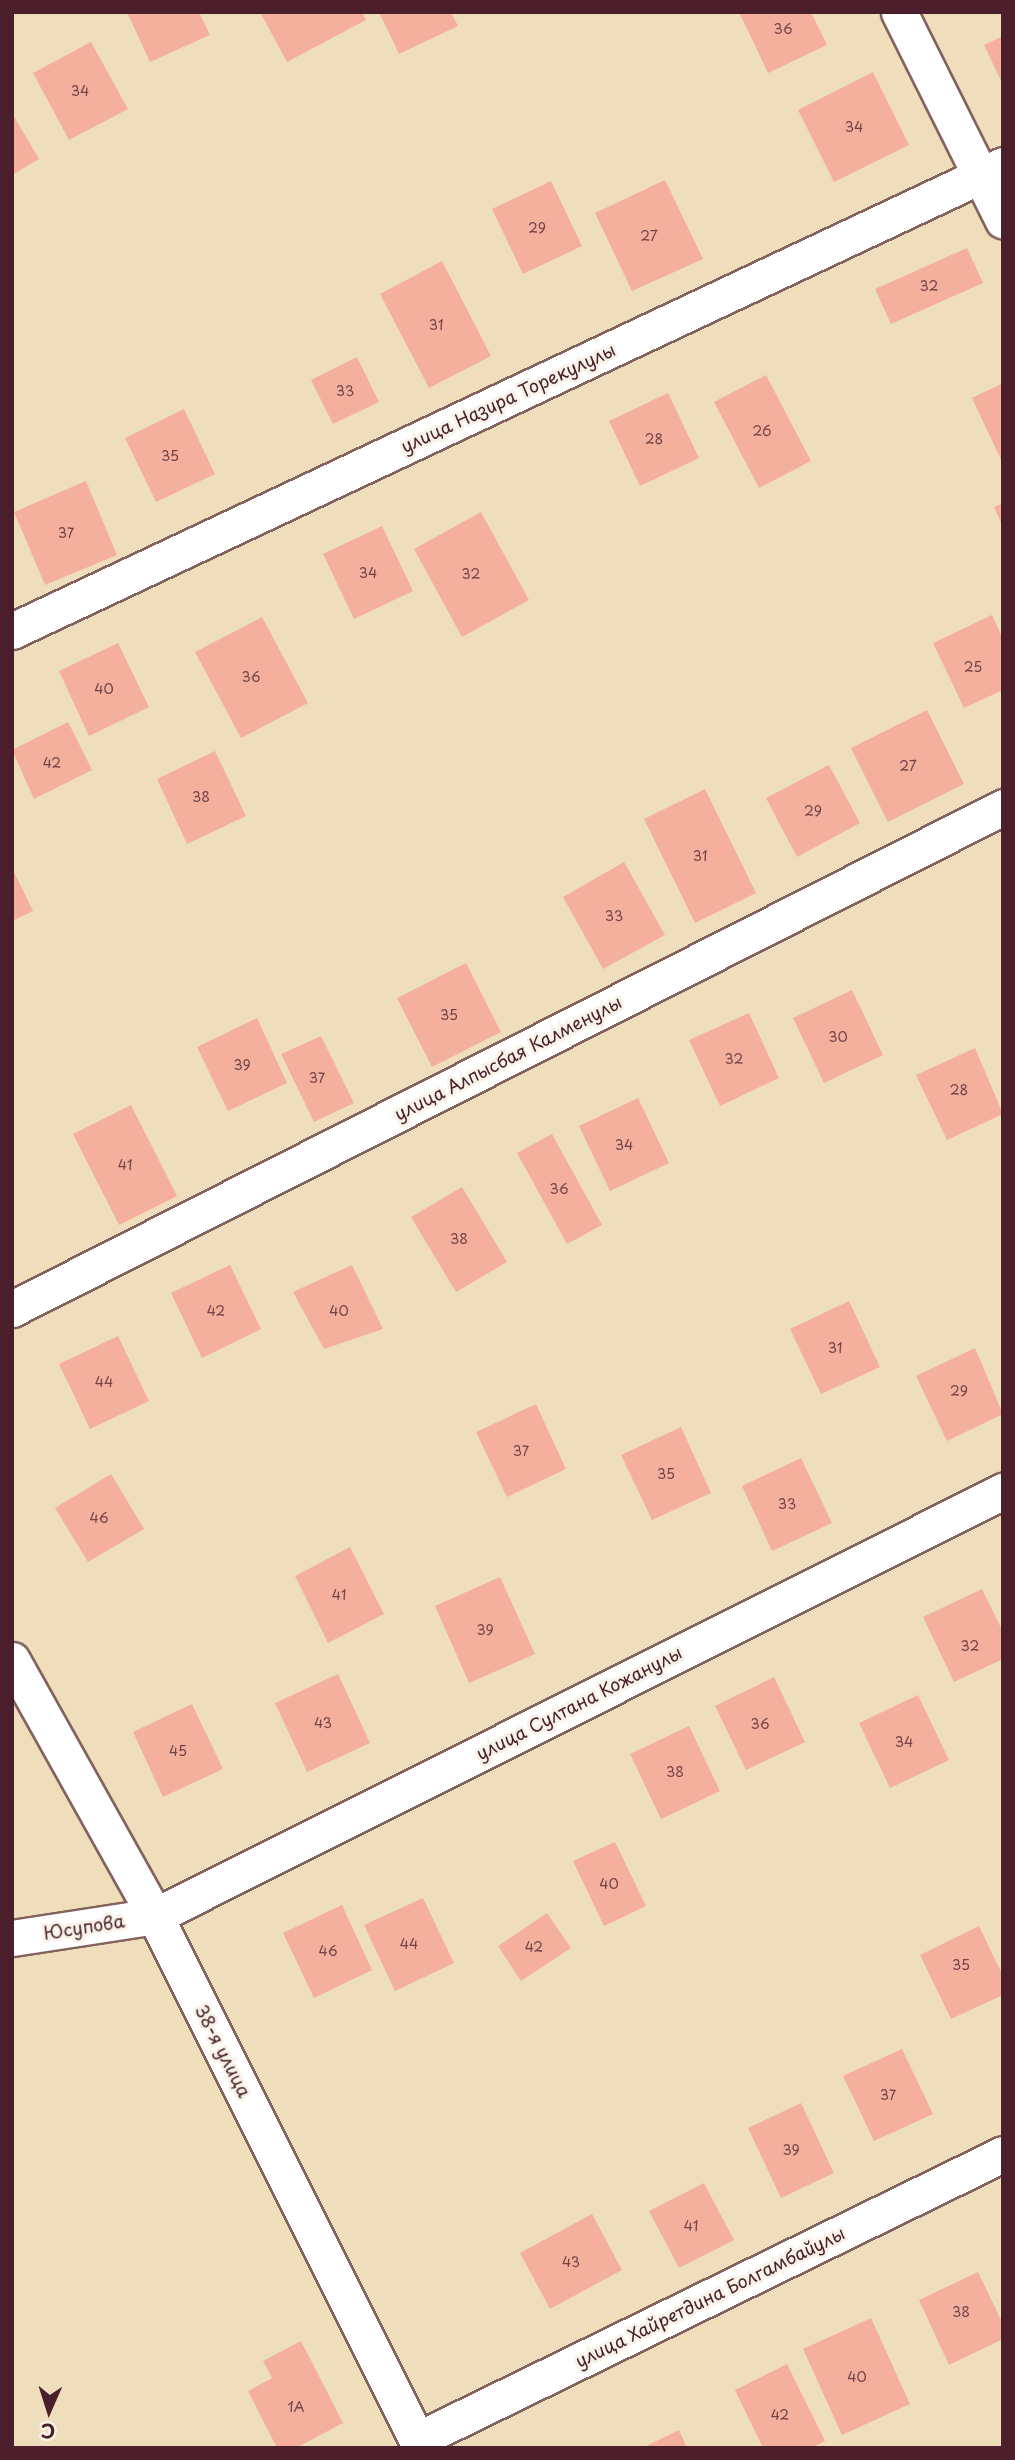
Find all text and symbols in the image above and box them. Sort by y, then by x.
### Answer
house number: 36 [773,21,793,37]
house number: 34 [71,83,89,99]
house number: 34 [845,119,863,135]
house number: 29 [528,220,546,236]
house number: 27 [640,228,658,244]
house number: 32 [920,278,938,294]
house number: 31 [429,317,443,333]
street label: улица Назира Торекулулы [396,338,620,458]
house number: 33 [336,383,354,399]
house number: 26 [752,423,772,439]
house number: 28 [645,431,663,447]
house number: 35 [161,448,179,464]
house number: 37 [58,525,74,541]
house number: 34 [359,565,377,581]
house number: 32 [462,566,480,582]
house number: 25 [964,659,982,675]
house number: 36 [241,669,261,685]
house number: 40 [94,681,114,697]
house number: 42 [43,755,61,771]
house number: 27 [899,758,917,774]
house number: 38 [192,789,210,805]
house number: 29 [804,803,822,819]
house number: 31 [693,848,707,864]
house number: 33 [605,908,623,924]
street label: улица Алпысбая Калменулы [390,991,626,1125]
house number: 35 [440,1007,458,1023]
house number: 30 [828,1029,848,1045]
house number: 32 [725,1051,743,1067]
house number: 39 [233,1057,251,1073]
house number: 37 [309,1070,325,1086]
house number: 28 [950,1082,968,1098]
house number: 34 [615,1137,633,1153]
house number: 41 [118,1157,132,1173]
house number: 36 [549,1181,569,1197]
house number: 38 [450,1231,468,1247]
house number: 42 [207,1303,225,1319]
house number: 40 [329,1303,349,1319]
house number: 31 [828,1340,842,1356]
house number: 44 [95,1374,113,1390]
house number: 29 [950,1383,968,1399]
house number: 37 [513,1443,529,1459]
house number: 35 [657,1466,675,1482]
house number: 33 [778,1496,796,1512]
house number: 46 [89,1510,109,1526]
house number: 41 [332,1587,346,1603]
house number: 39 [476,1622,494,1638]
house number: 32 [961,1638,979,1654]
street label: улица Султана Кожанулы [471,1641,687,1765]
house number: 43 [314,1715,332,1731]
house number: 36 [750,1716,770,1732]
house number: 34 [895,1734,913,1750]
house number: 45 [169,1743,187,1759]
house number: 38 [666,1764,684,1780]
house number: 40 [599,1876,619,1892]
street label: Юсупова [42,1910,126,1944]
house number: 44 [400,1936,418,1952]
house number: 42 [525,1939,543,1955]
house number: 46 [318,1943,338,1959]
house number: 35 [952,1957,970,1973]
street label: 38-я улица [190,2001,256,2101]
house number: 37 [880,2087,896,2103]
house number: 39 [782,2142,800,2158]
house number: 41 [684,2218,698,2234]
street label: улица Хайретдина Болгамбайулы [571,2222,849,2372]
house number: 43 [562,2254,580,2270]
house number: 38 [952,2304,970,2320]
house number: 40 [847,2369,867,2385]
north arrow [14,2376,84,2446]
house number: 1А [287,2399,305,2415]
house number: 42 [771,2407,789,2423]
text: С [40,2418,56,2446]

